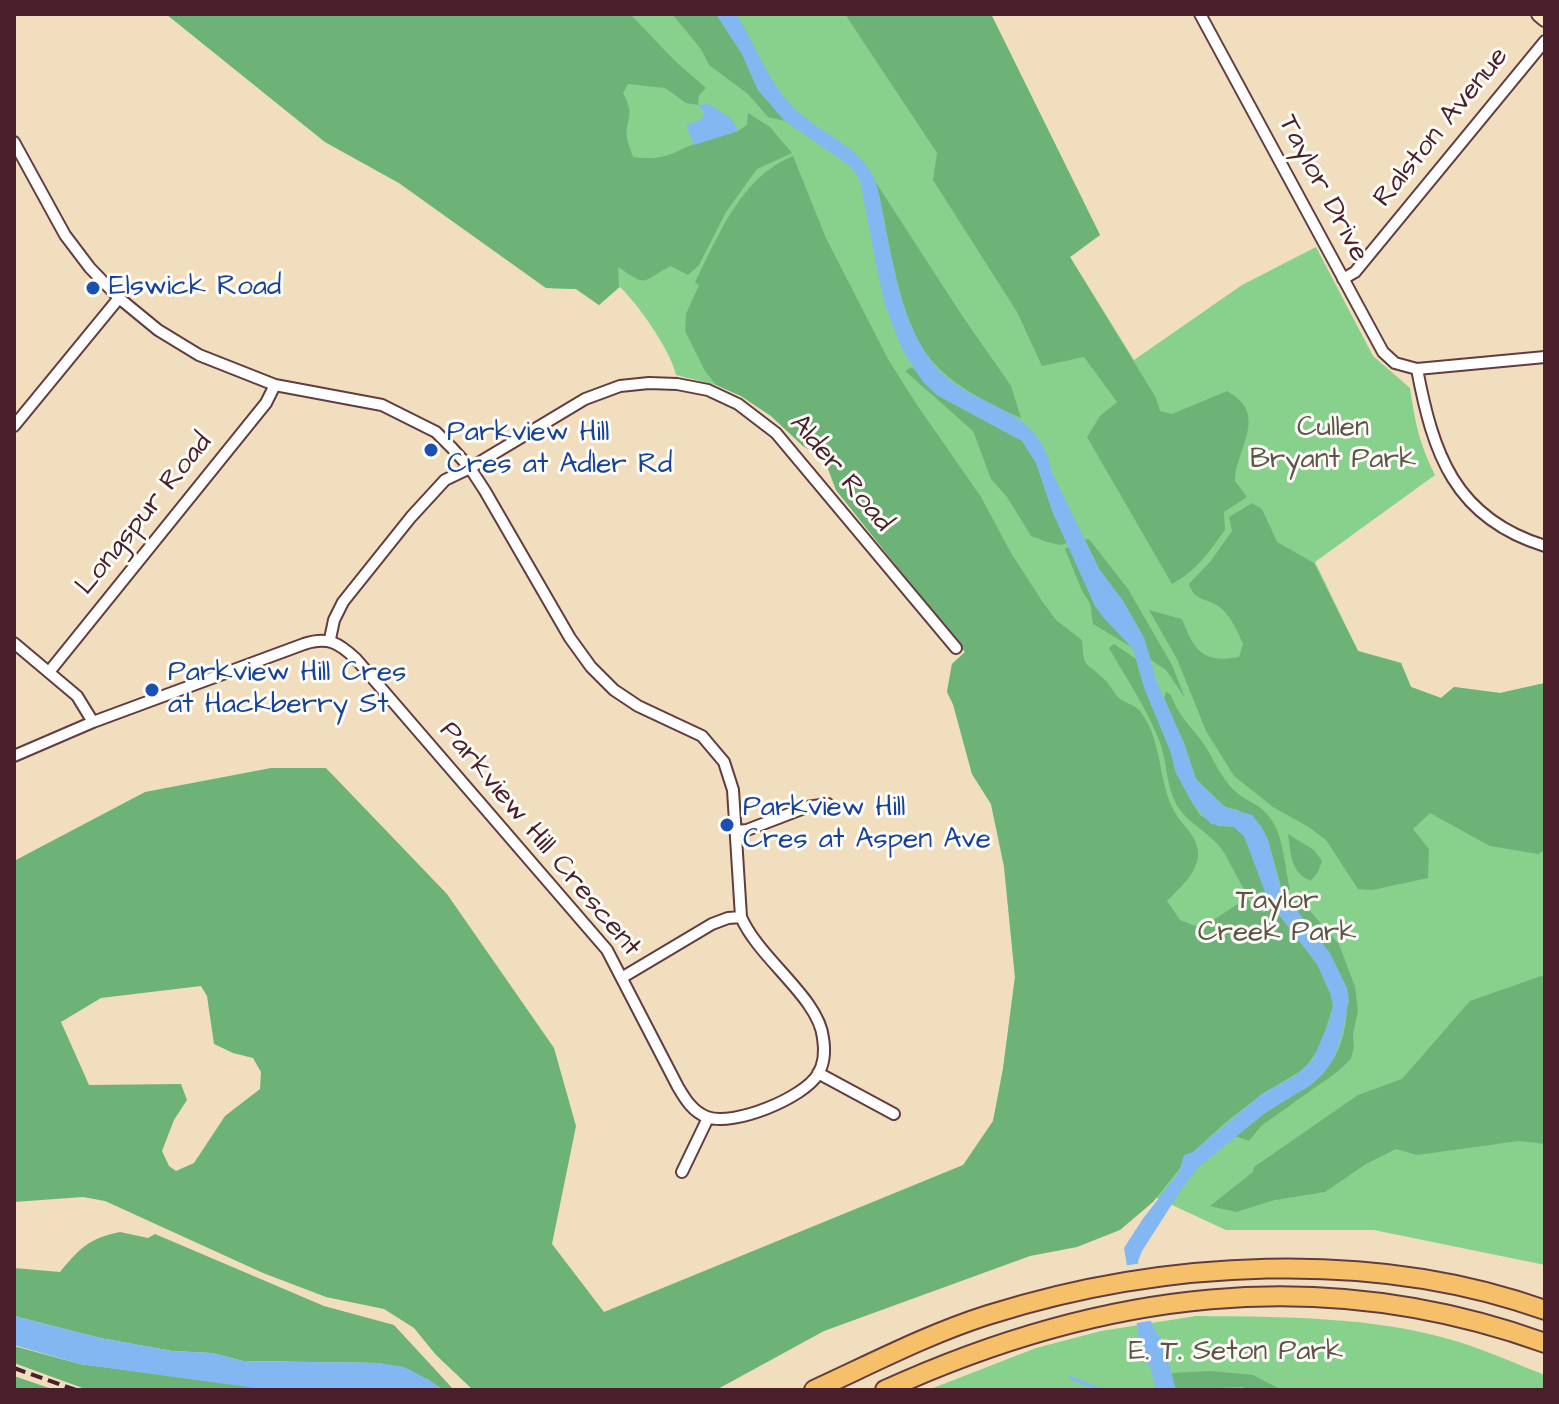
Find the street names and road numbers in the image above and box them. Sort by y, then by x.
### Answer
street label: Ralston Avenue [1367,41,1517,215]
street label: Taylor Drive [1269,110,1375,268]
street label: Alder Road [781,408,899,540]
street label: Longspur Road [70,427,220,603]
street label: Parkview Hill Crescent [431,716,647,964]

